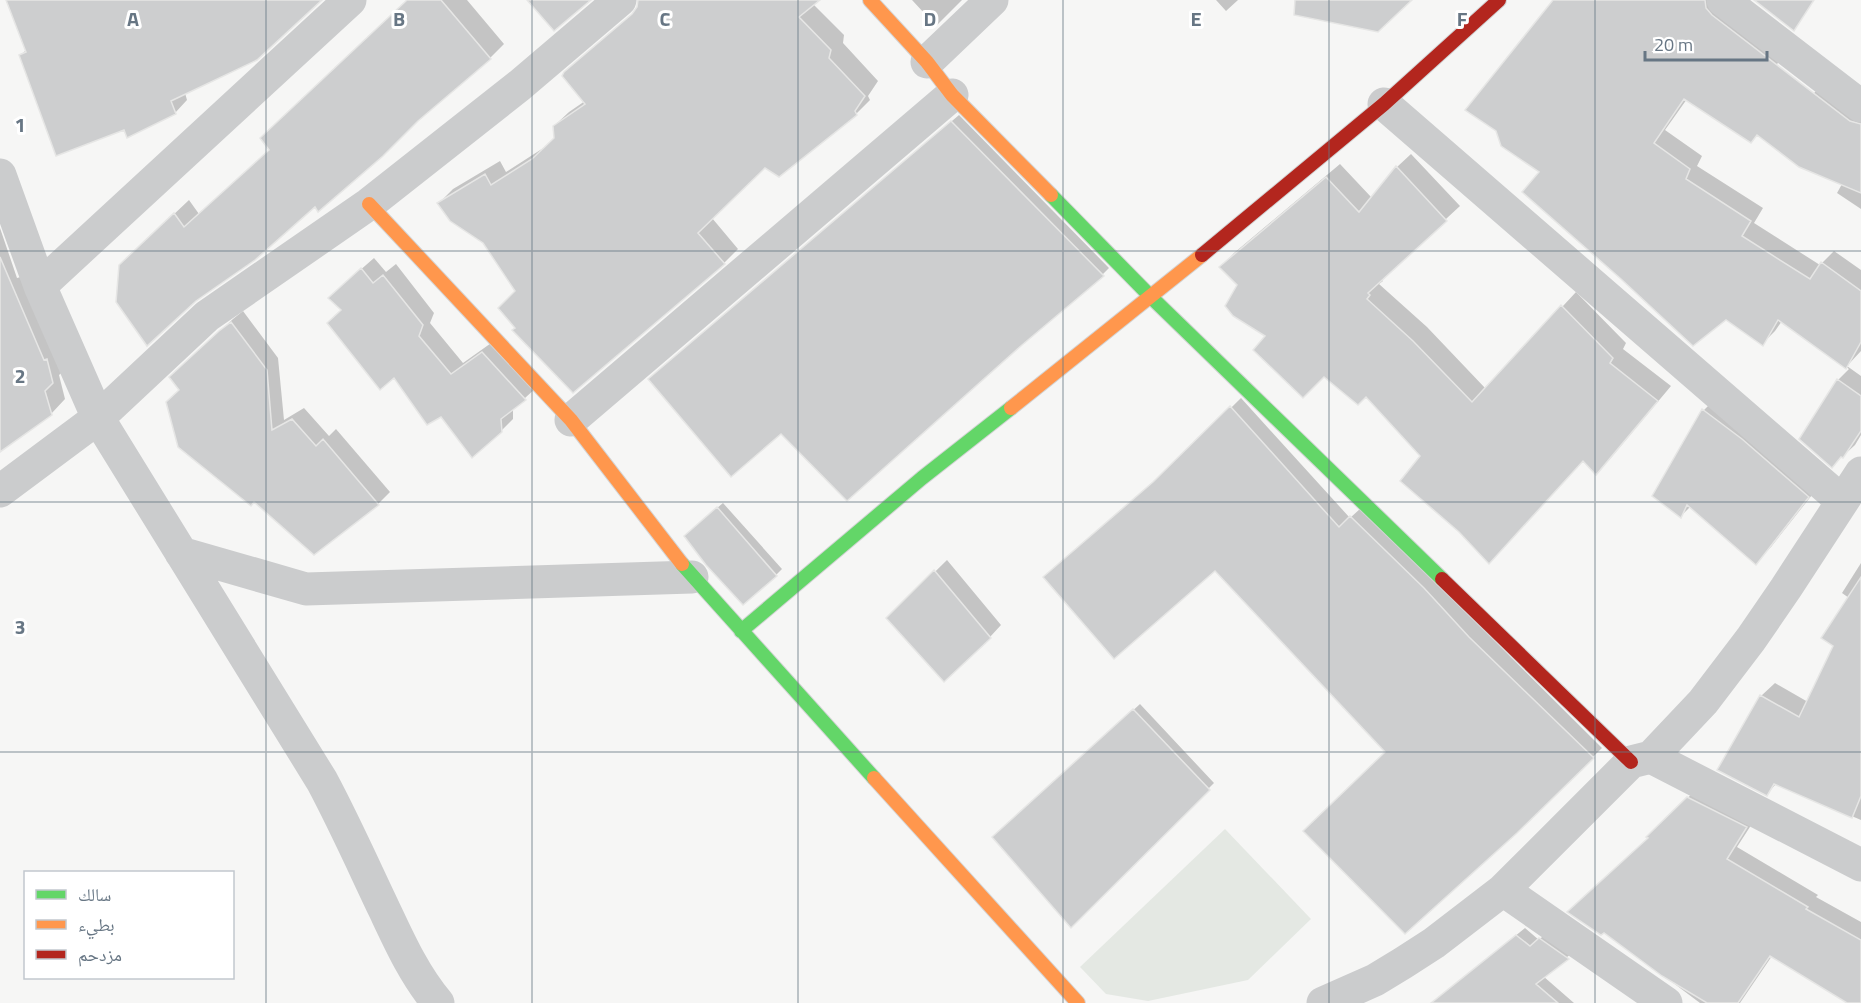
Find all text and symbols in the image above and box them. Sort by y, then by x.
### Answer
text: A [127,3,139,34]
text: B [393,3,405,34]
text: C [660,3,671,34]
text: D [924,3,936,34]
text: E [1190,3,1202,34]
text: F [1457,3,1468,34]
scale bar [1645,24,1766,62]
text: 20 m [1654,31,1693,58]
text: 1 [14,109,26,140]
text: 2 [14,360,26,391]
text: 3 [14,611,26,642]
legend [24,871,234,979]
text: سالك [78,881,111,908]
text: بطيء [78,911,115,940]
text: مزدحم [78,941,122,968]

